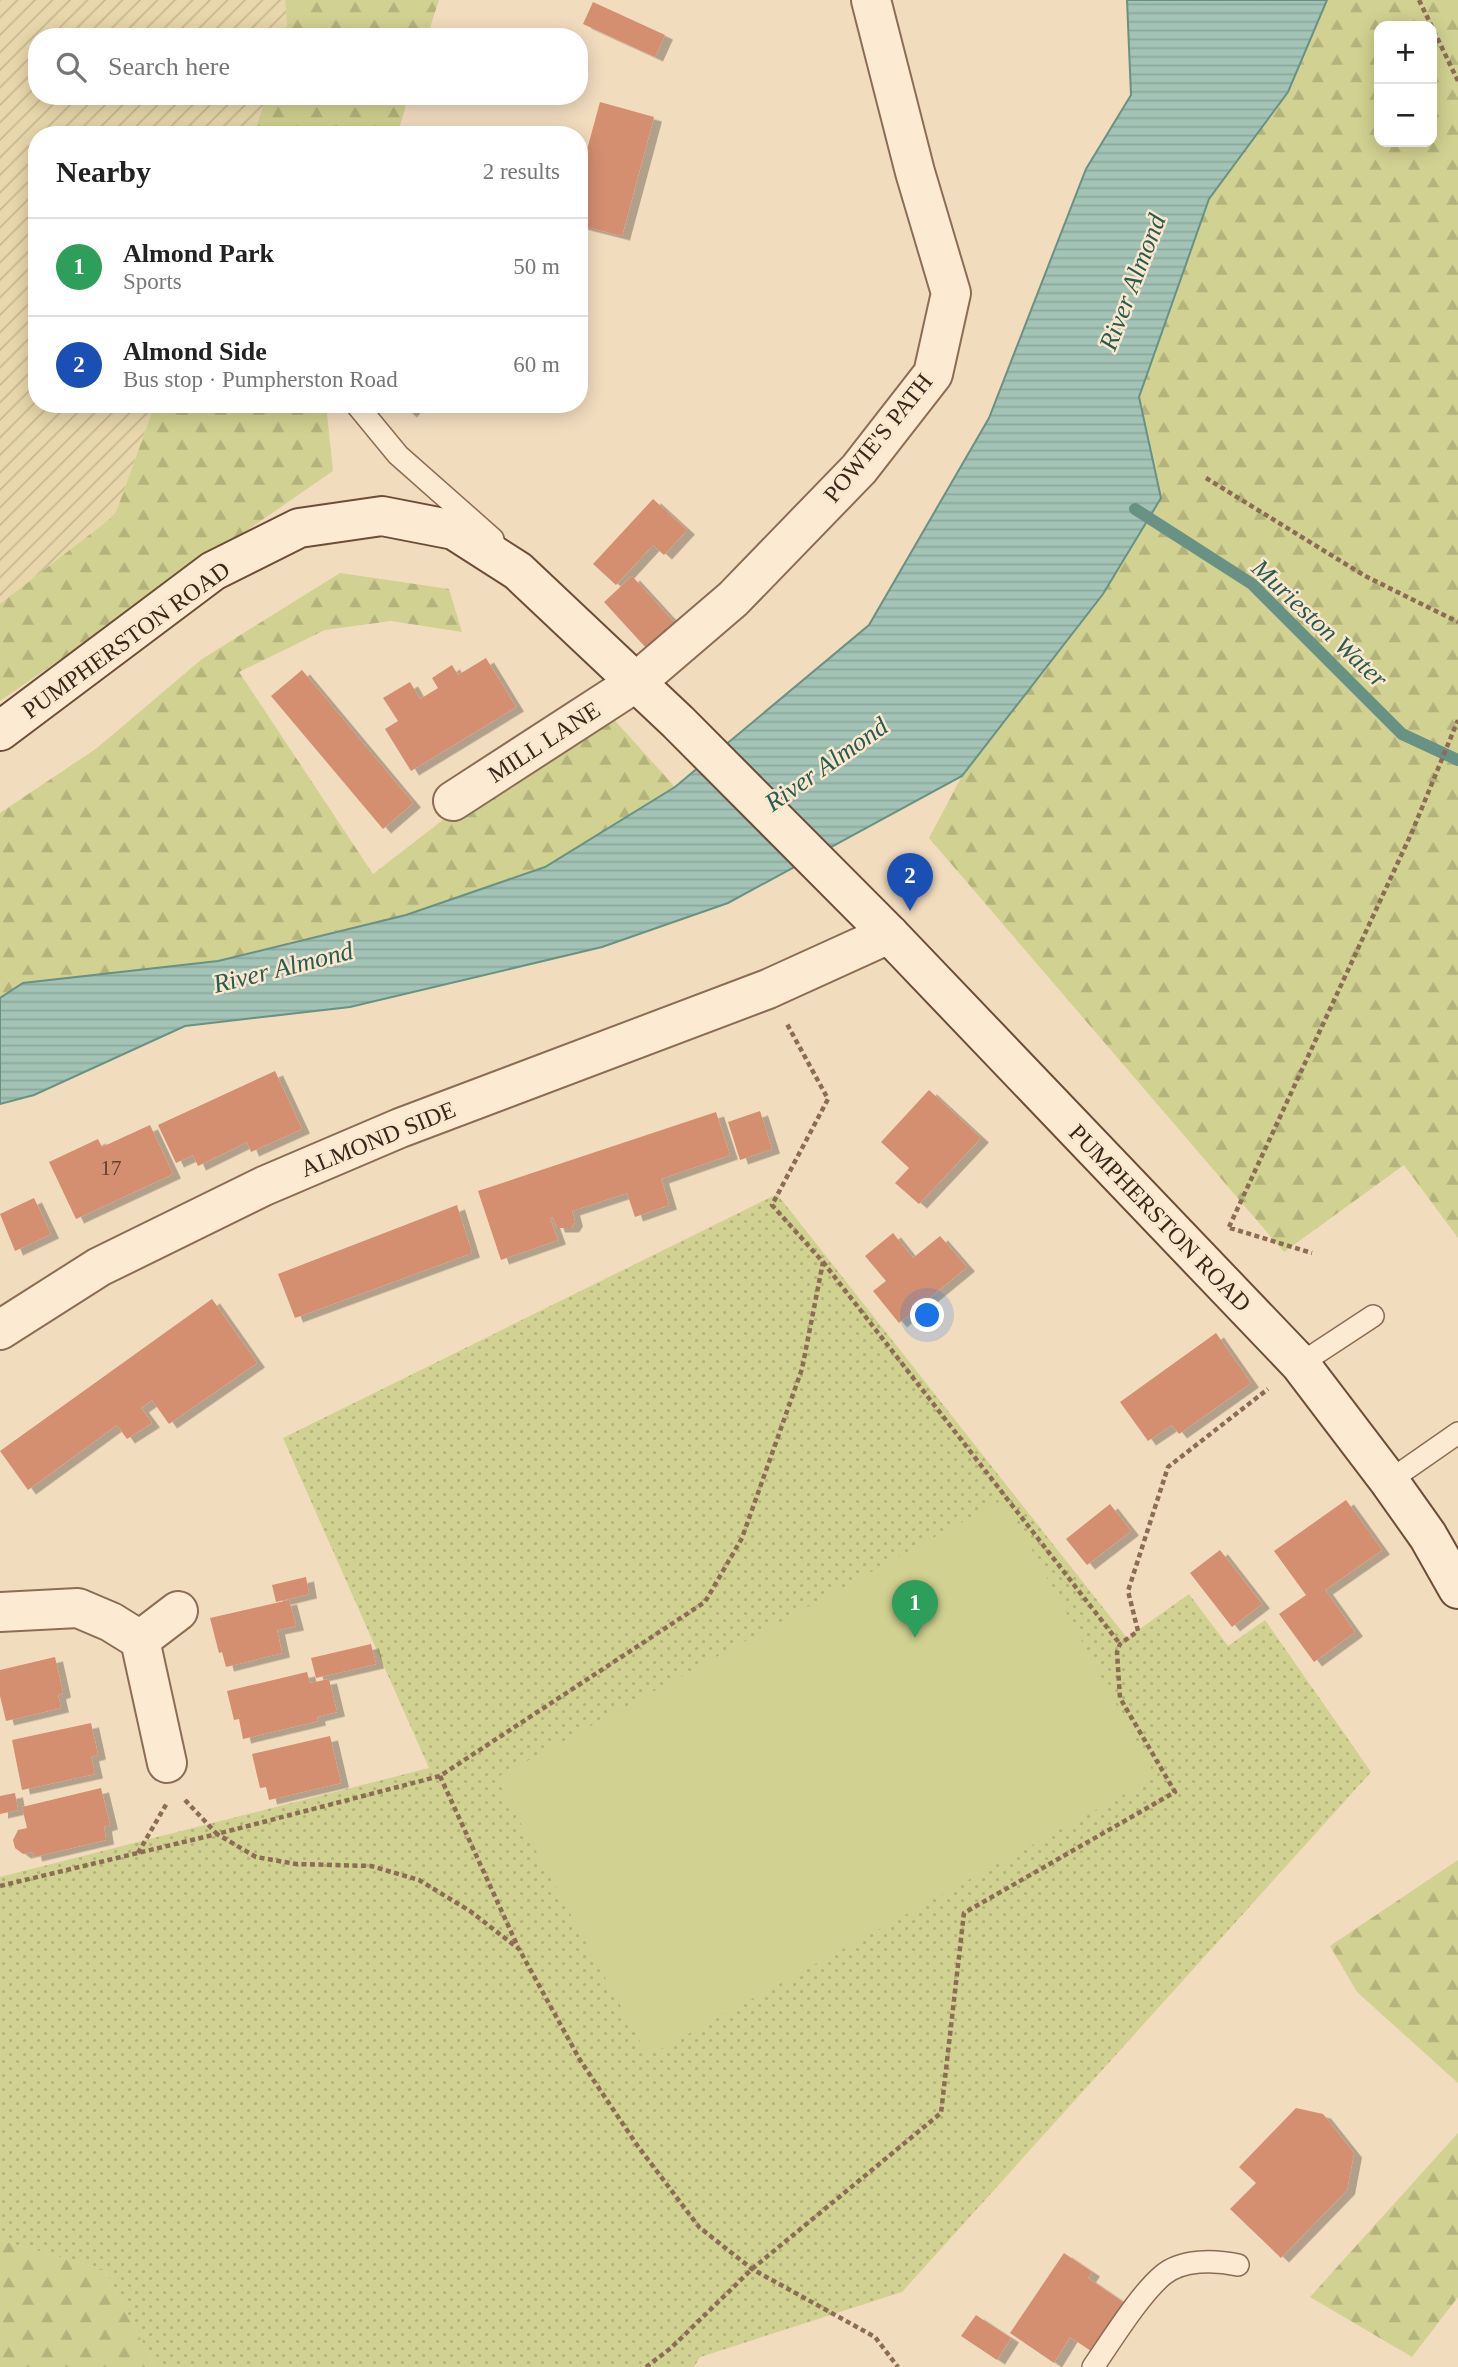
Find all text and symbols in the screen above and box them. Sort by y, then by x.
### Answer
map controls [1374,21,1437,147]
button: + [1374,21,1437,84]
search box [28,28,588,105]
icon: search [52,48,90,86]
text: Search here [108,52,230,81]
button: − [1374,84,1437,147]
text: Nearby [56,155,151,188]
text: 2 results [483,159,560,184]
water label: River Almond [1093,209,1172,355]
text: Almond Park [123,239,274,268]
text: 1 [73,254,85,279]
text: 50 m [513,254,560,279]
text: Sports [123,269,182,294]
text: Almond Side [123,337,267,366]
text: 2 [73,352,85,377]
text: 60 m [513,352,560,377]
text: Bus stop · Pumpherston Road [123,367,398,392]
street label: POWIE'S PATH [818,369,938,507]
water label: Murieston Water [1245,553,1394,694]
street label: PUMPHERSTON ROAD [17,556,235,724]
street label: MILL LANE [483,696,605,788]
water label: River Almond [758,711,894,818]
pin: 2 [887,853,933,911]
water label: River Almond [209,936,357,999]
street label: ALMOND SIDE [297,1096,459,1182]
street label: PUMPHERSTON ROAD [1064,1119,1256,1317]
house number: 17 [101,1156,122,1180]
your location [910,1298,944,1332]
pin: 1 [892,1580,938,1638]

